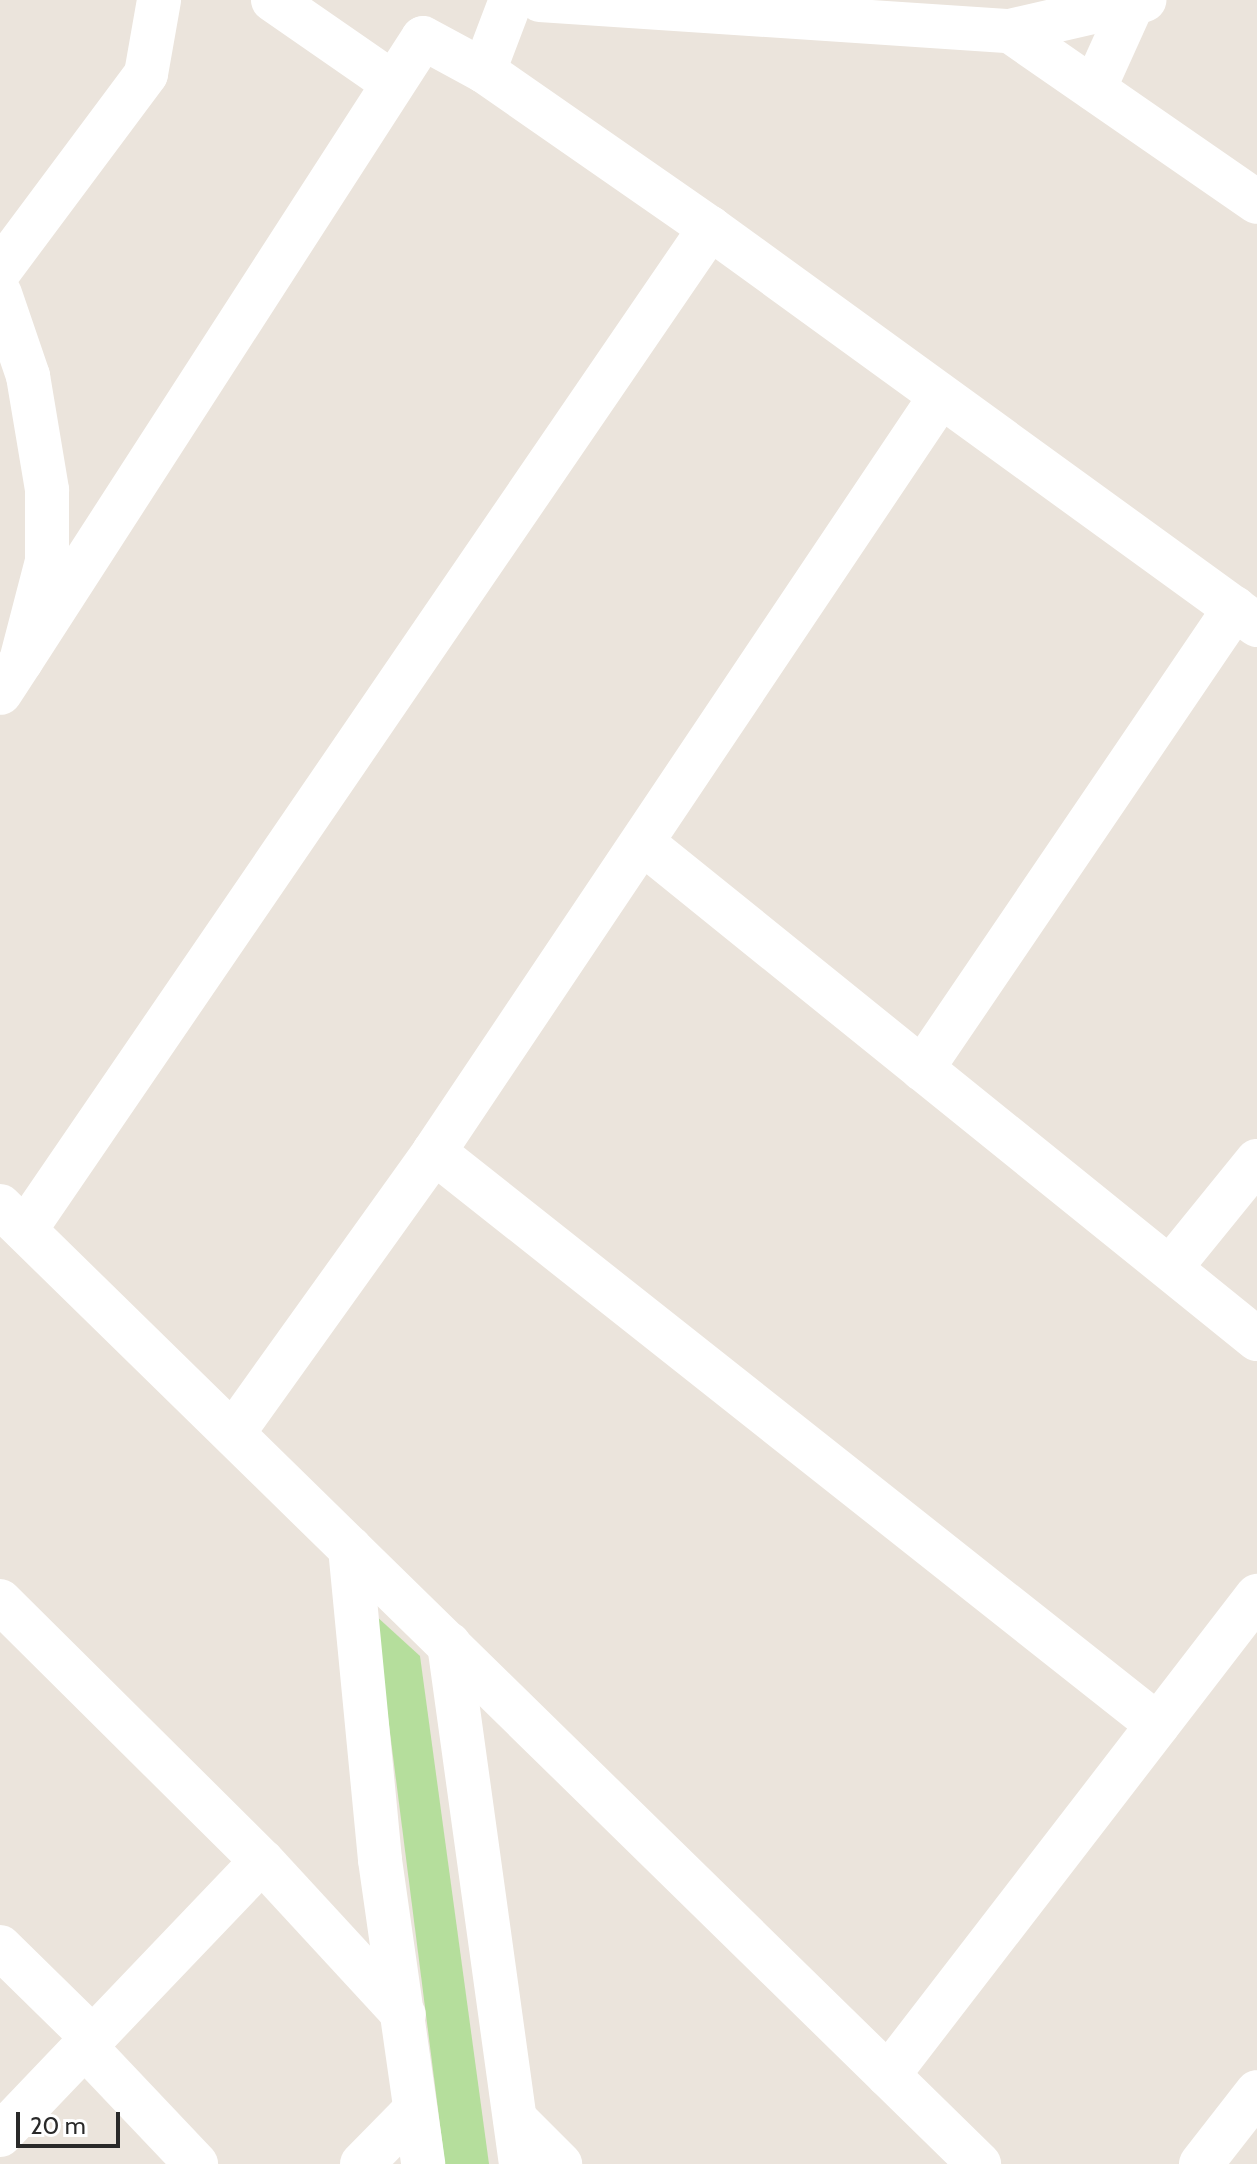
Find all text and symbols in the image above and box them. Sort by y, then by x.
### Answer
scale bar [20,2096,124,2146]
text: 20 m [30,2111,86,2140]

